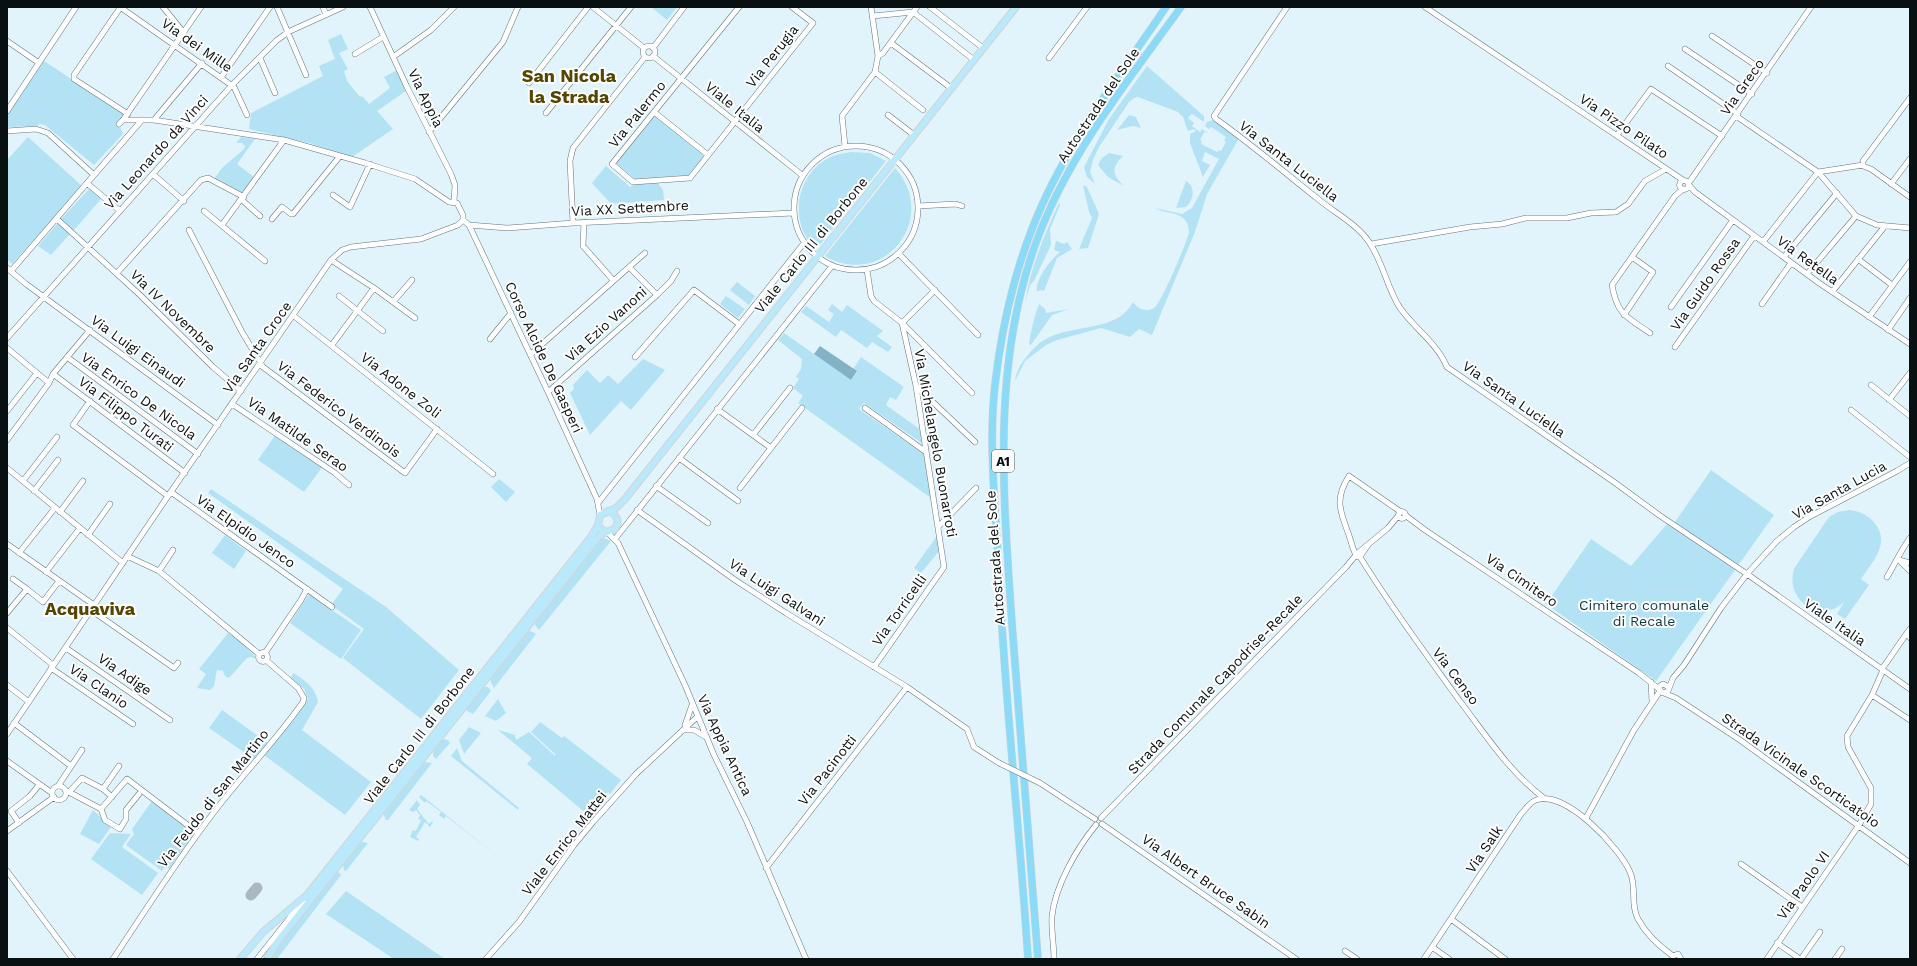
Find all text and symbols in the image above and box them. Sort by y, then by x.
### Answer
street label: Via dei Mille [158,15,236,75]
street label: Via Perugia [743,21,801,91]
street label: Autostrada del Sole [1054,45,1142,165]
street label: Via Greco [1717,56,1767,118]
district label: San Nicola la Strada [522,65,617,107]
street label: Via Appia [405,66,447,130]
street label: Via Palermo [605,77,669,151]
street label: Viale Italia [702,78,768,136]
street label: Via Pizzo Pilato [1576,90,1672,162]
street label: Via Leonardo da Vinci [101,92,211,212]
street label: Via Santa Luciella [1236,117,1342,205]
street label: Viale Carlo III di Borbone [751,174,871,316]
street label: Via XX Settembre [571,197,689,219]
street label: Via Retella [1774,232,1842,288]
street label: Via Guido Rossa [1667,234,1743,334]
street label: Via IV Novembre [127,266,219,356]
street label: Corso Alcide De Gasperi [502,279,586,435]
street label: Via Ezio Vanoni [562,283,650,365]
street label: Via Santa Croce [219,298,295,396]
street label: Via Luigi Einaudi [88,312,188,390]
street label: Via Michelangelo Buonarroti [912,347,960,539]
street label: Via Enrico De Nicola [78,349,200,443]
street label: Via Adone Zoli [358,349,444,421]
street label: Via Federico Verdinois [274,357,404,461]
street label: Via Santa Luciella [1460,358,1569,441]
street label: Via Filippo Turati [75,373,177,455]
street label: Via Matilde Serao [245,393,351,475]
road number: A1 [992,450,1014,472]
street label: Via Santa Lucia [1789,457,1889,522]
street label: Autostrada del Sole [982,490,1008,626]
street label: Via Elpidio Jenco [193,491,299,571]
street label: Via Cimitero [1483,550,1561,610]
street label: Via Luigi Galvani [726,555,828,629]
street label: Via Torricelli [869,571,929,649]
street label: Strada Comunale Capodrise-Recale [1125,591,1305,777]
street label: Viale Italia [1801,595,1869,649]
park label: Cimitero comunale di Recale [1579,597,1709,629]
district label: Acquaviva [45,598,136,619]
street label: Via Censo [1429,644,1483,708]
street label: Via Adige [95,650,155,698]
street label: Via Clanio [66,660,132,712]
street label: Viale Carlo III di Borbone [360,663,478,807]
street label: Via Appia Antica [694,692,756,798]
street label: Strada Vicinale Scorticatoio [1719,709,1883,831]
street label: Via Feudo di San Martino [154,726,272,870]
street label: Via Pacinotti [795,732,859,808]
street label: Viale Enrico Mattei [518,788,610,898]
street label: Via Salk [1462,822,1506,876]
street label: Via Albert Bruce Sabin [1139,831,1273,931]
street label: Via Paolo VI [1773,848,1833,922]

